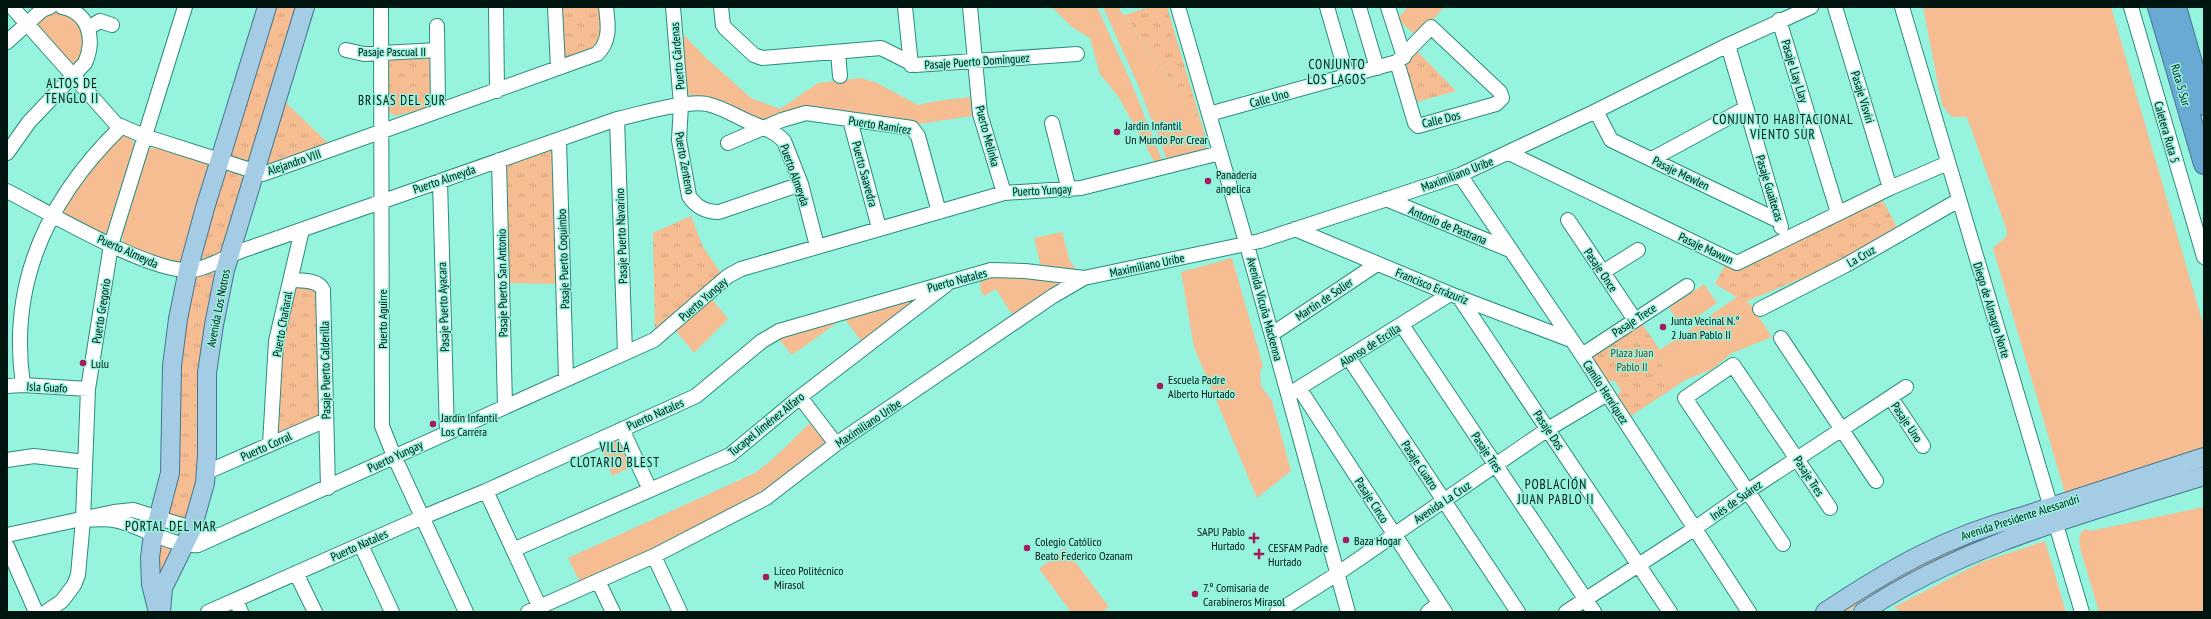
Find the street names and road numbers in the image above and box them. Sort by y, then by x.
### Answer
street label: Puerto Cárdenas [667,22,687,90]
street label: Pasaje Llay Llay [1778,38,1812,105]
street label: Pasaje Pascual II [358,44,426,59]
street label: Pasaje Puerto Domínguez [924,50,1030,72]
street label: Ruta 5 Sur [2168,62,2194,109]
street label: Pasaje Visviri [1848,69,1878,125]
street label: Calle Uno [1248,86,1290,110]
street label: Caletera Ruta 5 [2151,99,2183,165]
street label: Puerto Melinka [973,104,1003,168]
street label: Calle Dos [1420,107,1462,131]
street label: Puerto Ramírez [848,113,912,137]
street label: Puerto Zenteno [672,131,698,195]
street label: Puerto Saavedra [849,140,881,209]
street label: Puerto Almeyda [777,142,813,208]
street label: Alejandro VIII [265,146,323,178]
street label: Maximiliano Uribe [1419,153,1495,195]
street label: Pasaje Mewlen [1650,153,1712,193]
street label: Pasaje Guaitecas [1753,153,1787,223]
street label: Puerto Almeyda [411,161,477,197]
street label: Puerto Yungay [1012,181,1072,199]
street label: Pasaje Puerto Navarino [612,188,630,284]
street label: Antonio de Pastrana [1407,202,1489,248]
street label: Pasaje Puerto Coquimbo [554,209,572,309]
street label: Pasaje Puerto San Antonio [494,229,510,337]
street label: Pasaje Mawun [1676,229,1736,267]
street label: Puerto Almeyda [95,231,161,271]
street label: La Cruz [1844,242,1878,270]
street label: Pasaje Once [1581,245,1621,295]
street label: Maximiliano Uribe [1108,250,1186,280]
street label: Avenida Vicuña Mackenna [1244,255,1286,363]
street label: Diego de Almagro Norte [1970,260,2014,360]
street label: Pasaje Puerto Ayacara [434,262,452,352]
street label: Puerto Natales [926,265,988,295]
street label: Francisco Errázuriz [1393,265,1471,307]
street label: Avenida Los Notros [203,268,233,348]
street label: Puerto Yungay [676,274,731,324]
street label: Martín de Solier [1292,274,1356,324]
street label: Puerto Gregorio [88,278,114,344]
street label: Puerto Aguirre [375,289,390,349]
street label: Puerto Chañaral [269,290,295,358]
street label: Pasaje Trece [1609,300,1659,340]
street label: Alonso de Ercilla [1337,320,1403,370]
street label: Pasaje Puerto Calderilla [317,321,333,419]
street label: Camilo Henríquez [1580,357,1632,427]
street label: Isla Guafo [26,378,68,396]
street label: Tucapel Jiménez Alfaro [725,389,807,459]
street label: Puerto Natales [624,395,686,433]
street label: Maximiliano Uribe [832,396,904,450]
street label: Pasaje Uno [1888,399,1926,445]
street label: Pasaje Dos [1530,407,1568,453]
street label: Puerto Corral [238,428,294,464]
street label: Pasaje Tres [1468,429,1506,475]
street label: Puerto Yungay [365,436,425,475]
street label: Pasaje Cuatro [1398,438,1442,492]
street label: Pasaje Tres [1790,453,1828,499]
street label: Pasaje Cinco [1352,474,1392,526]
street label: Avenida La Cruz [1411,477,1473,527]
street label: Inés de Suárez [1707,477,1765,523]
street label: Avenida Presidente Alessandri [1959,491,2081,543]
street label: Puerto Natales [328,526,390,564]

